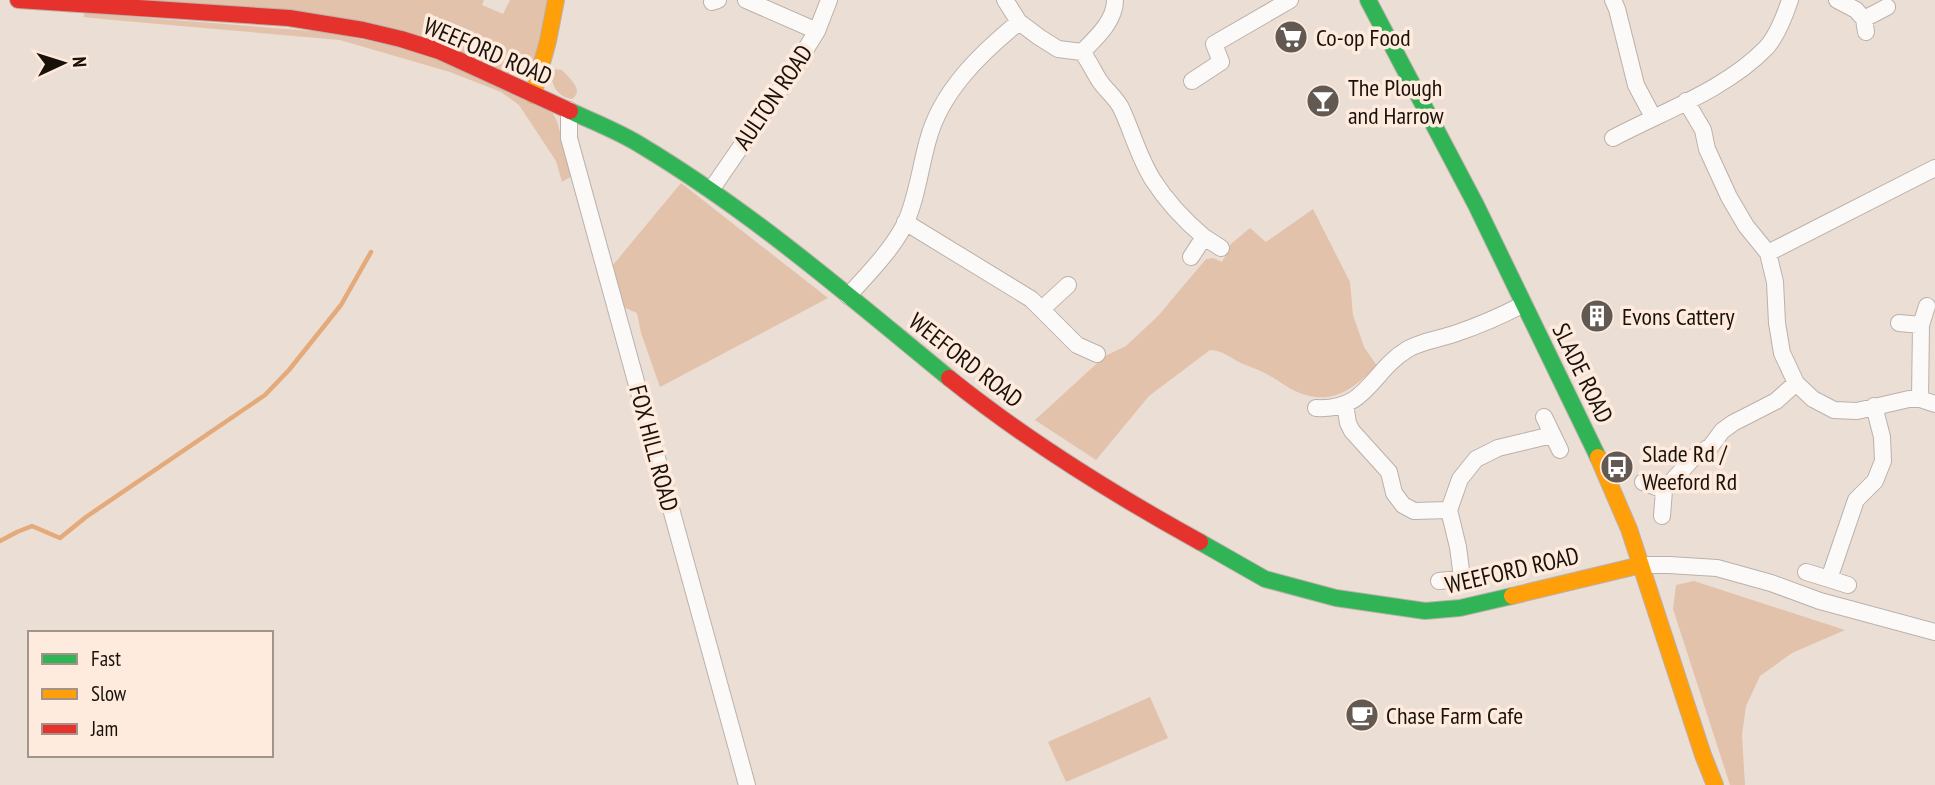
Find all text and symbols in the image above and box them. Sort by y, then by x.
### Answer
street label: WEEFORD ROAD [419,10,557,92]
supermarket icon: Co-op Food [1272,18,1310,56]
place label: Co-op Food [1316,22,1411,53]
north arrow [28,28,98,98]
street label: AULTON ROAD [727,39,819,155]
text: N [68,56,92,68]
place label: The Plough and Harrow [1348,72,1444,131]
bar icon: The Plough and Harrow [1304,82,1342,120]
building icon: Evons Cattery [1578,297,1616,335]
place label: Evons Cattery [1622,301,1735,332]
street label: WEEFORD ROAD [903,306,1029,414]
street label: SLADE ROAD [1546,318,1620,428]
street label: FOX HILL ROAD [622,382,686,514]
place label: Slade Rd / Weeford Rd [1642,438,1737,497]
bus stop icon: Slade Rd / Weeford Rd [1598,448,1636,486]
street label: WEEFORD ROAD [1442,540,1582,600]
legend [28,631,273,757]
text: Fast [91,645,121,672]
text: Slow [91,680,127,707]
cafe icon: Chase Farm Cafe [1343,696,1381,734]
place label: Chase Farm Cafe [1386,700,1523,731]
text: Jam [90,715,118,742]

